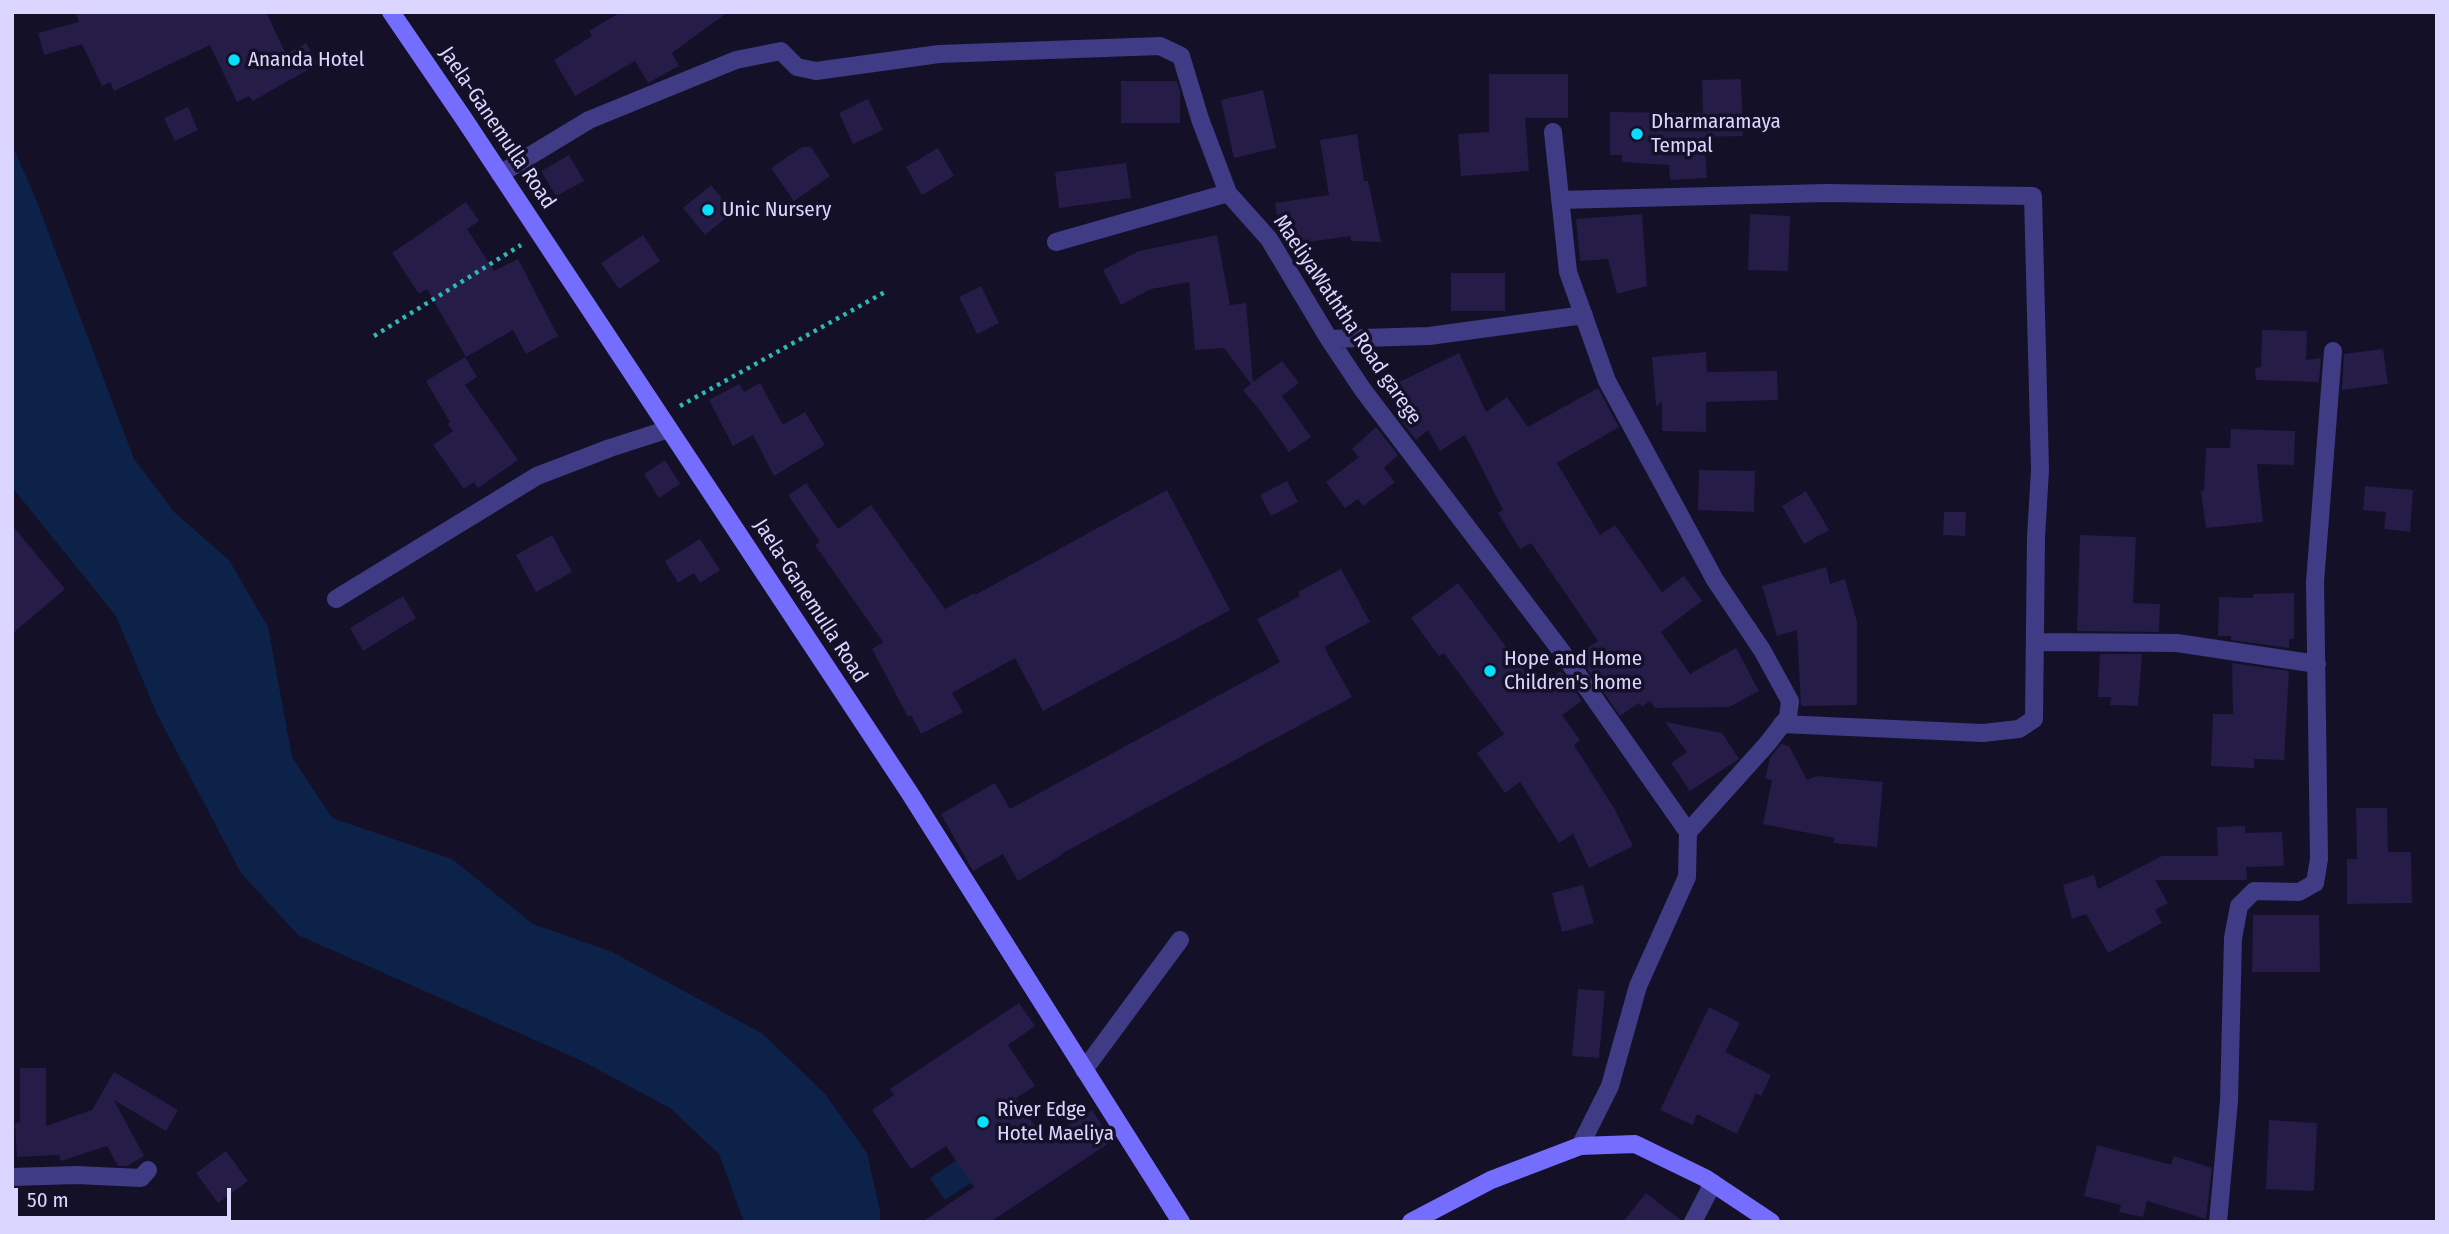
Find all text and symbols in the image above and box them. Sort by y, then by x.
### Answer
street label: Jaela-Ganemulla Road [433,42,561,214]
place label: Ananda Hotel [248,47,364,73]
marker: Ananda Hotel [226,52,242,68]
place label: Dharmaramaya Tempal [1651,109,1781,159]
marker: Dharmaramaya Tempal [1629,126,1645,142]
place label: Unic Nursery [722,197,831,223]
marker: Unic Nursery [700,202,716,218]
street label: MaeliyaWaththa Road garege [1267,210,1427,430]
street label: Jaela-Ganemulla Road [748,514,872,688]
place label: Hope and Home Children's home [1504,646,1642,696]
marker: Hope and Home Children's home [1482,663,1498,679]
place label: River Edge Hotel Maeliya [997,1097,1114,1147]
marker: River Edge Hotel Maeliya [975,1114,991,1130]
scale bar [18,1174,234,1218]
text: 50 m [27,1187,69,1213]

